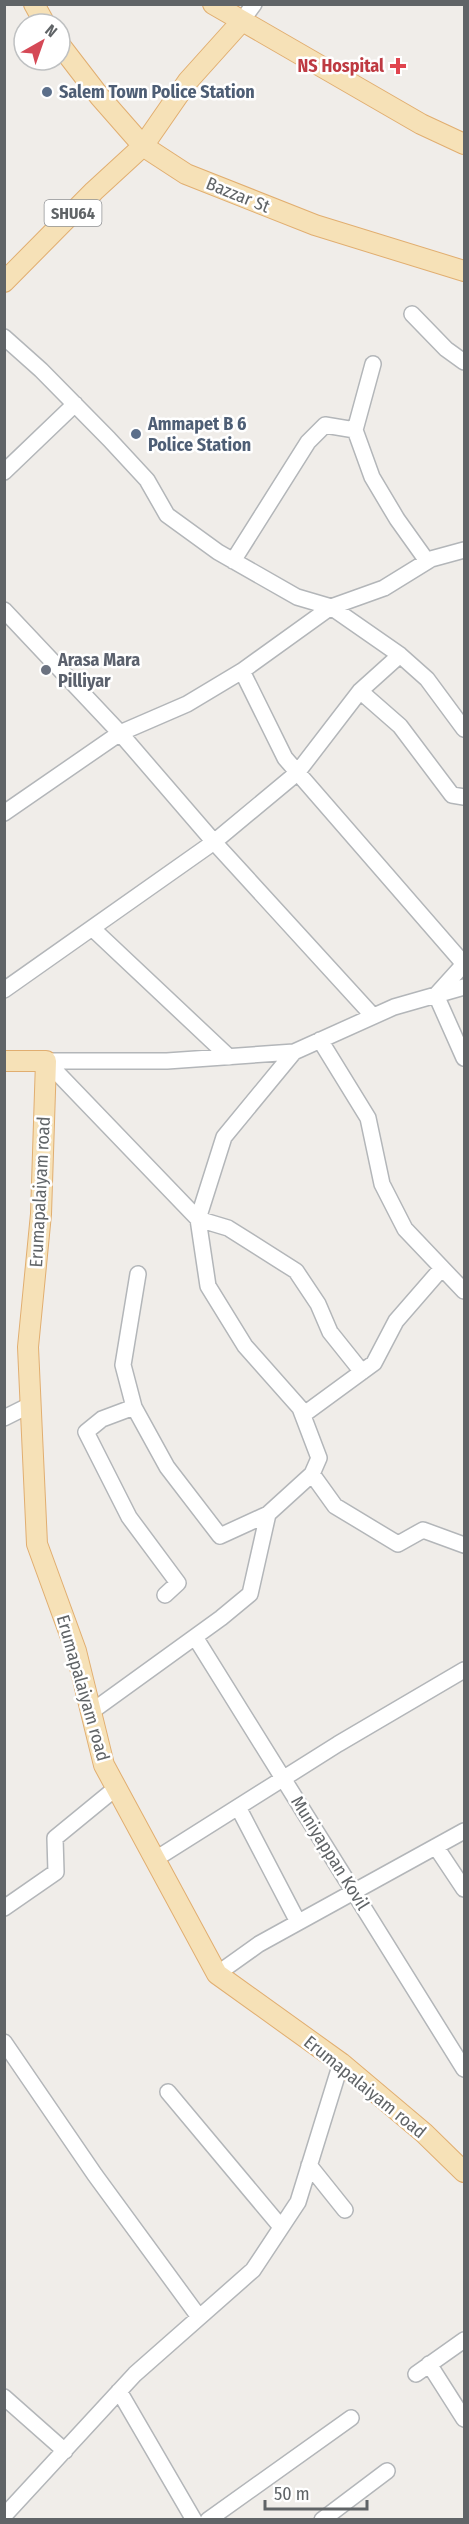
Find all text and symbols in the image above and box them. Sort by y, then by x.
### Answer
north arrow [12,12,72,72]
text: N [42,21,61,41]
place label: NS Hospital [298,55,384,77]
marker: NS Hospital [389,57,407,75]
place label: Salem Town Police Station [59,81,255,103]
marker: Salem Town Police Station [40,85,54,99]
street label: Bazzar St [203,172,273,218]
road number: SHU64 [44,200,101,226]
place label: Ammapet B 6 Police Station [147,413,251,456]
marker: Ammapet B 6 Police Station [129,427,143,441]
place label: Arasa Mara Pilliyar [57,649,140,692]
marker: Arasa Mara Pilliyar [39,663,53,677]
street label: Erumapalaiyam road [25,1116,55,1268]
street label: Erumapalaiyam road [52,1612,114,1764]
street label: Muniyappan Kovil [286,1792,374,1914]
street label: Erumapalaiyam road [299,2031,431,2143]
scale bar [265,2473,367,2511]
text: 50 m [274,2483,310,2505]

